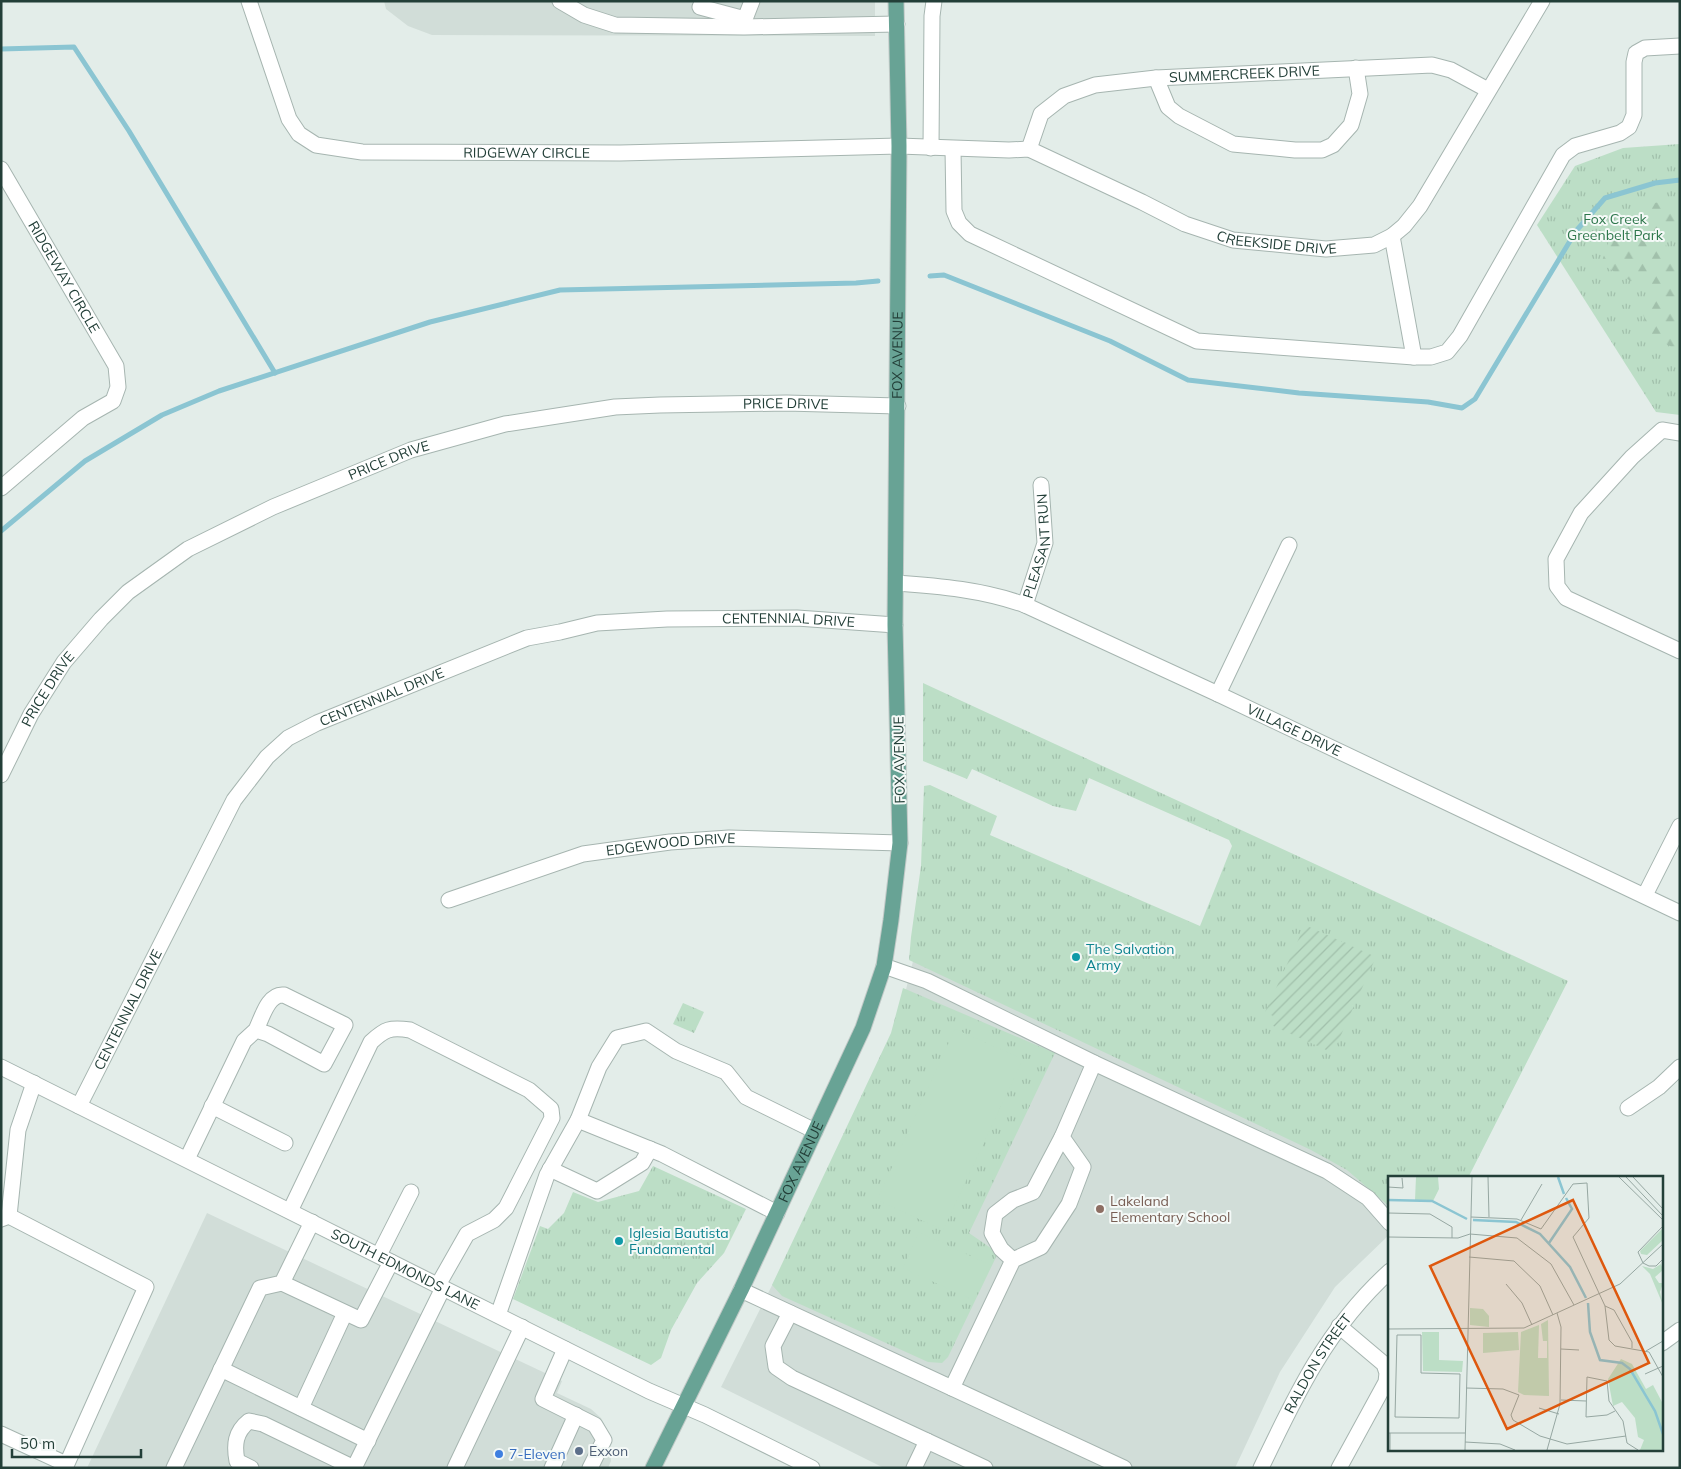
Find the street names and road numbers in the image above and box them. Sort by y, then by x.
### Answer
street label: SUMMERCREEK DRIVE [1169,61,1320,86]
street label: RIDGEWAY CIRCLE [463,143,590,162]
street label: RIDGEWAY CIRCLE [24,218,104,336]
street label: CREEKSIDE DRIVE [1214,226,1337,258]
street label: FOX AVENUE [888,311,907,399]
street label: PRICE DRIVE [743,394,829,413]
street label: PRICE DRIVE [345,436,431,484]
street label: PLEASANT RUN [1019,493,1054,601]
street label: CENTENNIAL DRIVE [722,609,856,631]
street label: PRICE DRIVE [17,648,78,730]
street label: CENTENNIAL DRIVE [317,664,447,730]
street label: VILLAGE DRIVE [1244,700,1344,760]
street label: FOX AVENUE [889,716,909,804]
street label: EDGEWOOD DRIVE [605,829,736,860]
street label: CENTENNIAL DRIVE [90,946,166,1073]
street label: FOX AVENUE [774,1118,827,1205]
street label: SOUTH EDMONDS LANE [328,1224,483,1314]
street label: RALDON STREET [1280,1309,1356,1416]

